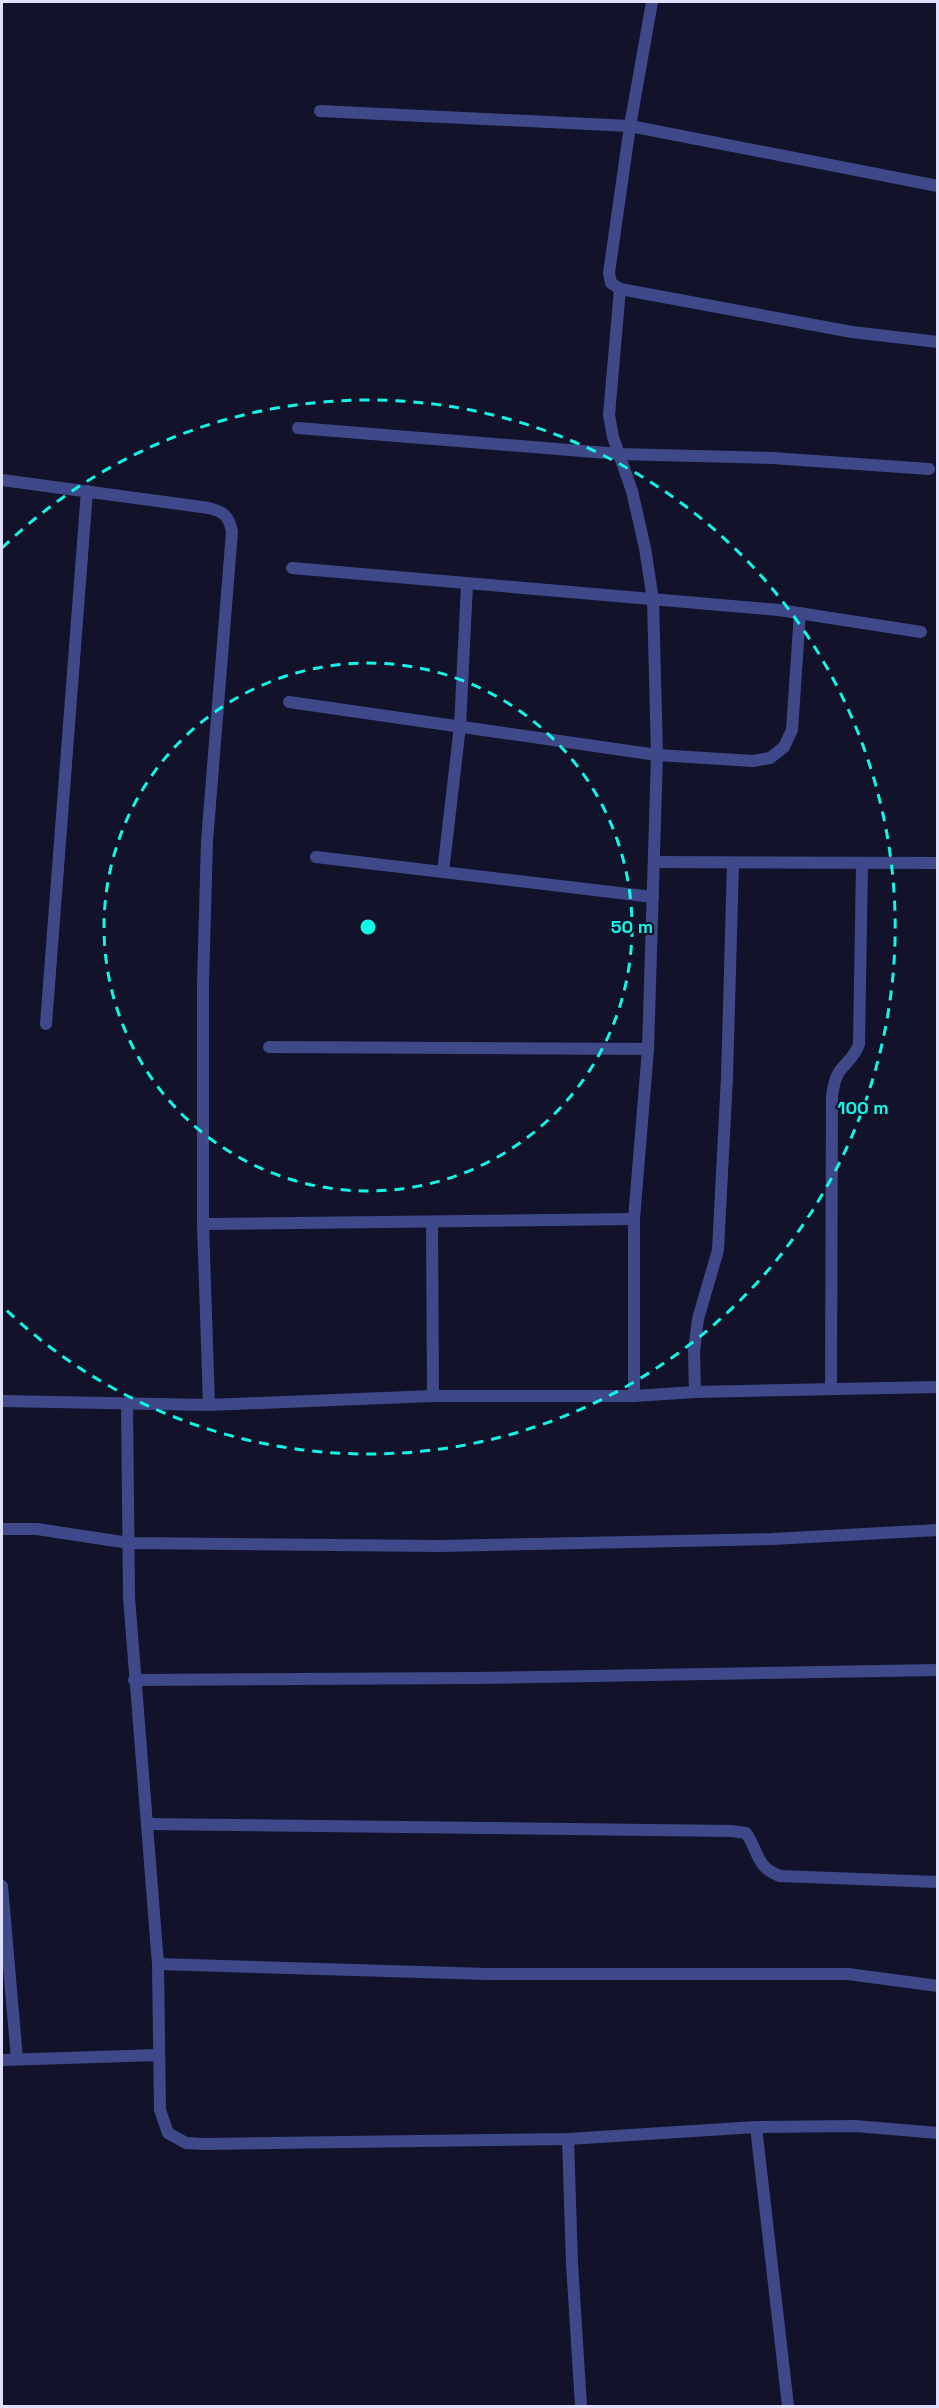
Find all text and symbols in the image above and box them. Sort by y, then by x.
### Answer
text: 50 m [611,915,653,938]
centre of rings [358,917,378,937]
text: 100 m [837,1096,889,1119]

